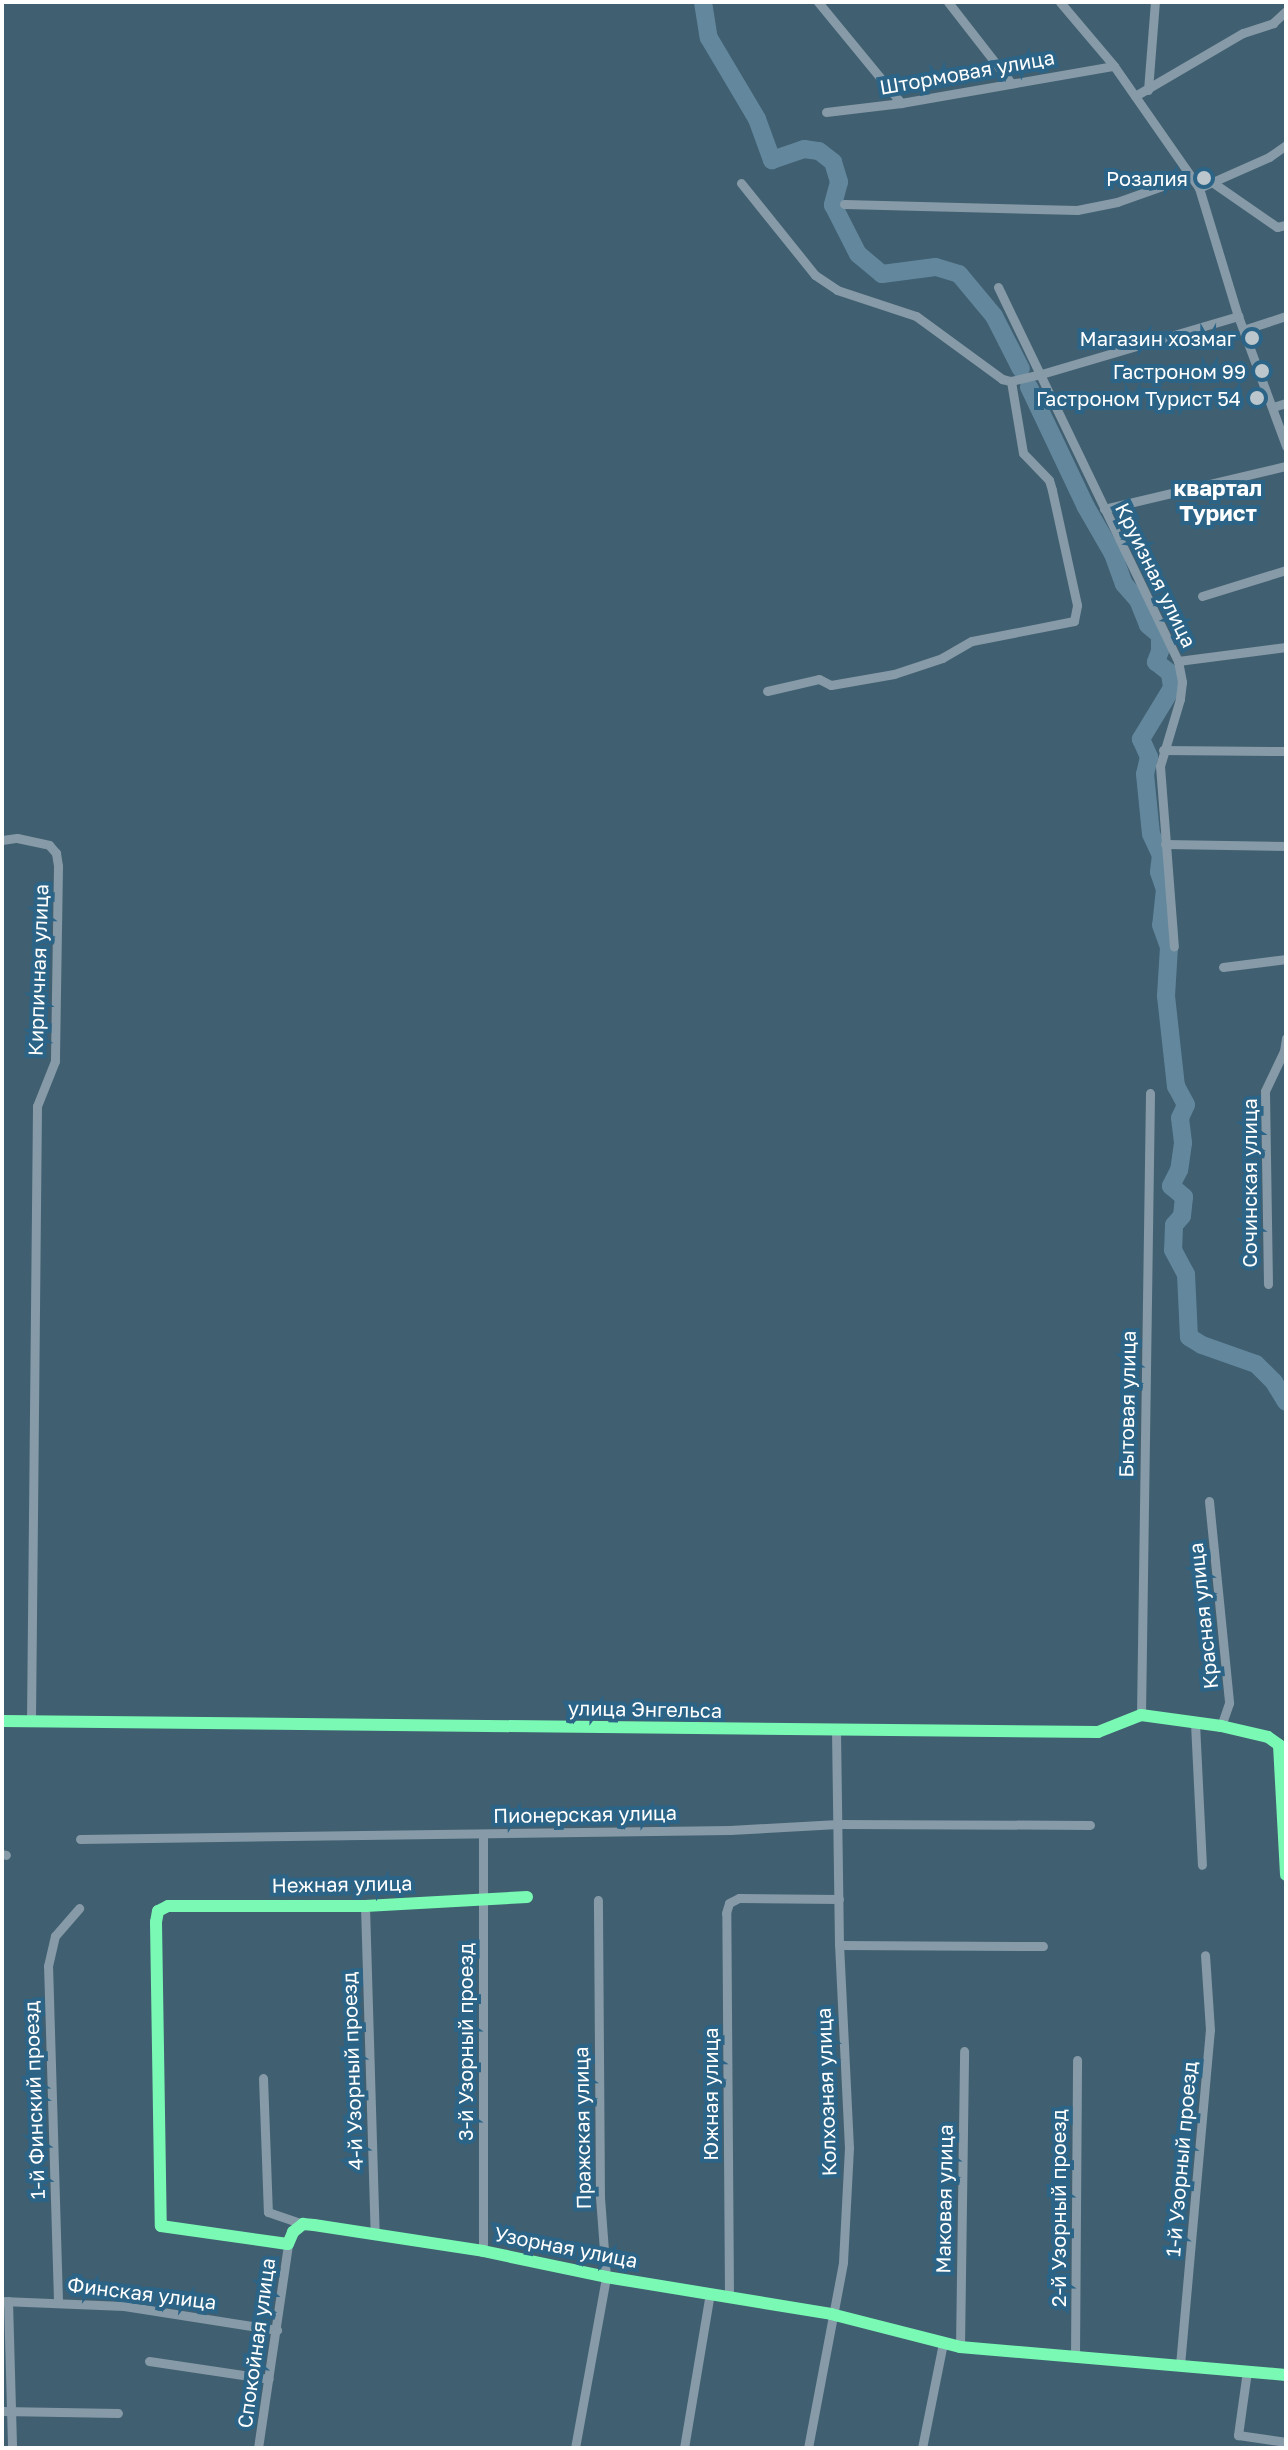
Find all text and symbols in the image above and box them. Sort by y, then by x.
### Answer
street label: Штормовая улица [878,45,1056,99]
place label: Розалия [1106,166,1188,190]
marker: Розалия [1195,169,1213,187]
place label: Магазин хозмаг [1080,326,1236,350]
marker: Магазин хозмаг [1243,329,1261,347]
place label: Гастроном 99 [1113,359,1246,383]
marker: Гастроном 99 [1253,362,1271,380]
place label: Гастроном Турист 54 [1036,386,1241,410]
marker: Гастроном Турист 54 [1248,389,1266,407]
district label: квартал Турист [1174,474,1262,526]
street label: Круизная улица [1111,499,1201,651]
street label: Кирпичная улица [23,883,53,1057]
street label: Сочинская улица [1237,1098,1261,1268]
street label: Бытовая улица [1114,1330,1140,1478]
street label: Красная улица [1183,1542,1223,1690]
street label: улица Энгельса [568,1696,722,1722]
street label: Пионерская улица [493,1800,677,1828]
street label: Нежная улица [271,1871,413,1897]
street label: 3-й Узорный проезд [453,1943,477,2141]
street label: 4-й Узорный проезд [337,1971,367,2171]
street label: 1-й Финский проезд [19,2000,49,2200]
street label: Колхозная улица [811,2007,841,2177]
street label: Южная улица [698,2027,722,2161]
street label: Пражская улица [569,2046,595,2210]
street label: 1-й Узорный проезд [1161,2060,1201,2258]
street label: 2-й Узорный проезд [1046,2109,1070,2307]
street label: Маковая улица [931,2124,957,2274]
street label: Узорная улица [492,2221,640,2273]
street label: Спокойная улица [232,2256,280,2430]
street label: Финская улица [66,2272,218,2314]

